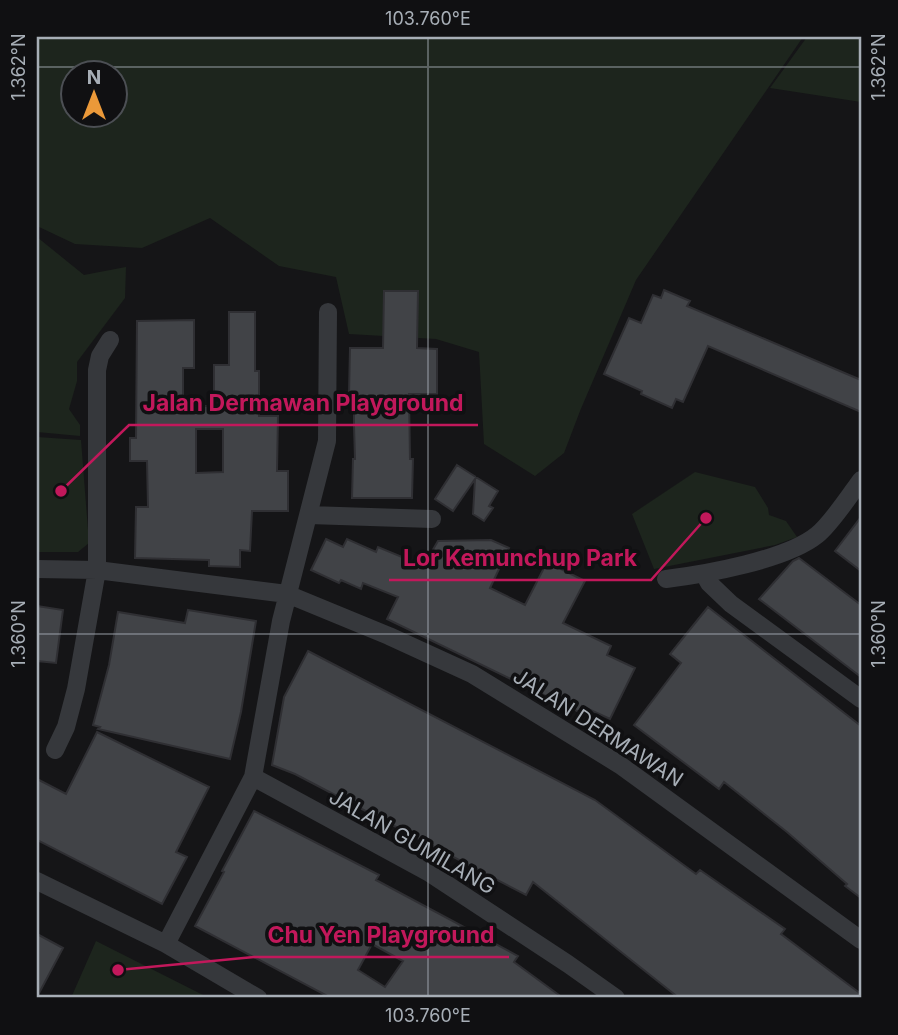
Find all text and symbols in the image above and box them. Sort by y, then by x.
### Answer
text: 103.760°E [385,8,471,29]
text: 1.362°N [8,33,29,101]
text: 1.362°N [868,33,889,101]
north arrow [60,60,130,130]
text: N [87,66,101,89]
callout: Jalan Dermawan Playground [129,381,478,425]
text: Jalan Dermawan Playground [142,389,464,417]
callout: Lor Kemunchup Park [389,536,651,580]
text: Lor Kemunchup Park [403,544,638,572]
text: 1.360°N [8,600,29,668]
text: 1.360°N [868,600,889,668]
street label: JALAN DERMAWAN [509,663,688,792]
street label: JALAN GUMILANG [325,784,500,899]
callout: Chu Yen Playground [254,913,509,957]
text: Chu Yen Playground [268,921,494,949]
text: 103.760°E [385,1005,471,1026]

